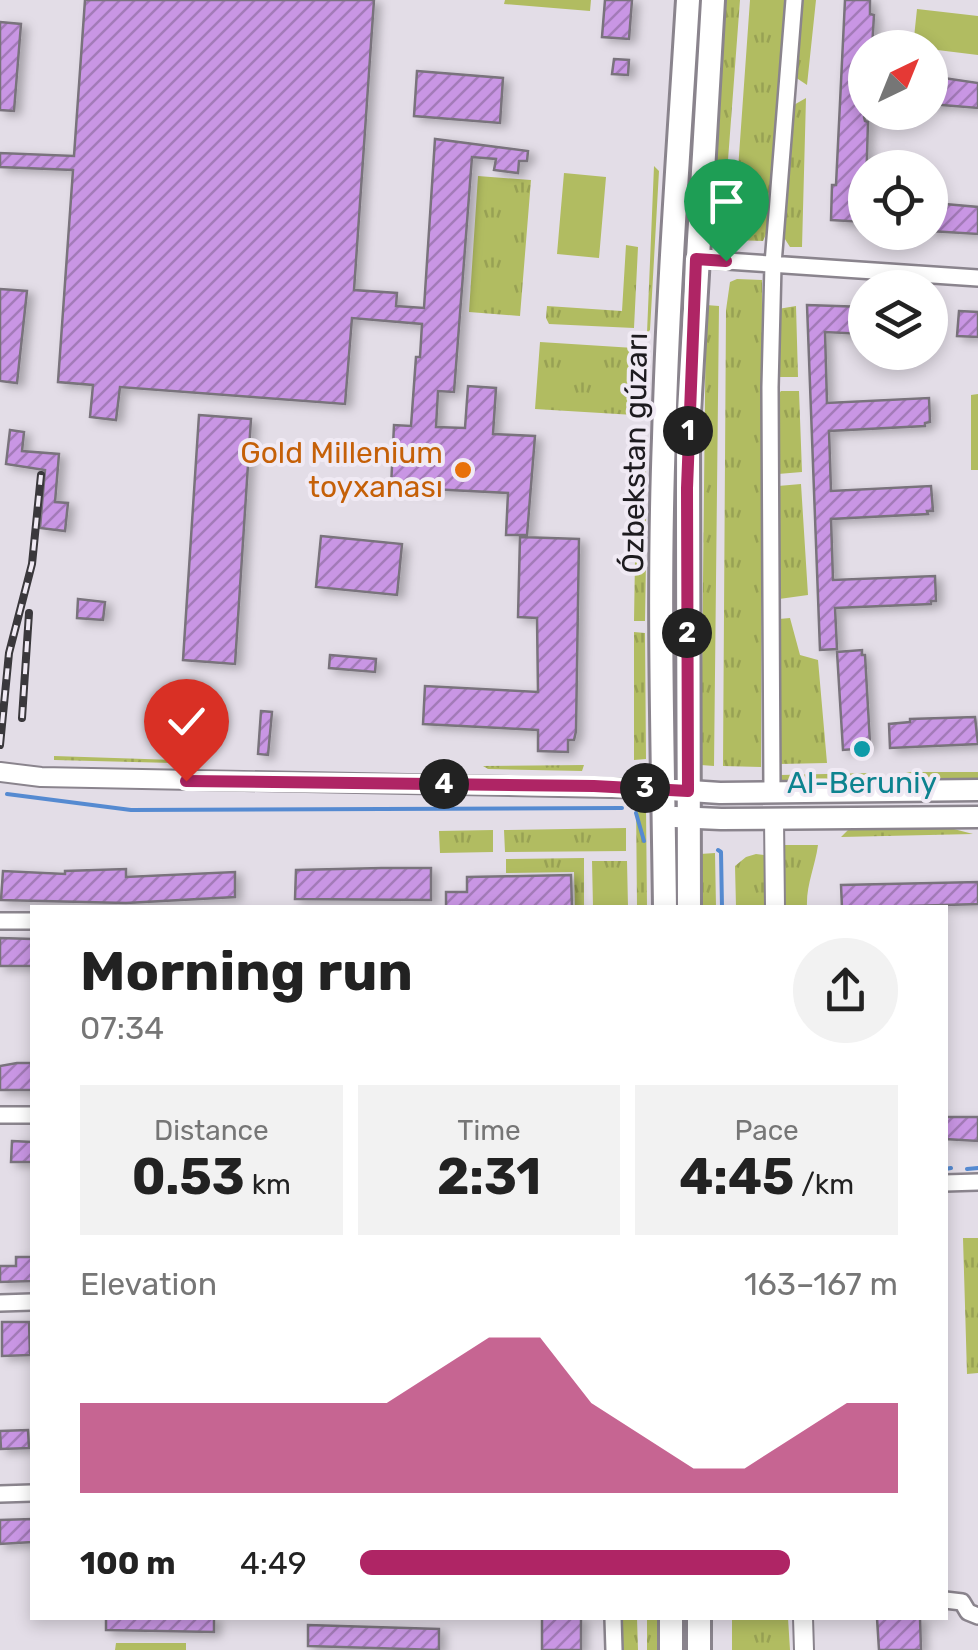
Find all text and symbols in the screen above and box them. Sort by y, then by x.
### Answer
north arrow [848,30,948,130]
map controls [848,30,948,370]
button: locate [848,150,948,250]
pin [684,159,769,262]
icon: arrive [699,174,754,229]
button: layers [848,270,948,370]
street label: Ózbekstan gúzarı [615,332,655,574]
pin: 1 [663,406,713,456]
text: 1 [681,414,695,447]
place label: Gold Millenium toyxanası [240,435,443,505]
marker: Gold Millenium toyxanası [452,459,474,481]
pin: 2 [662,608,712,658]
text: 2 [678,616,696,649]
pin [144,679,229,782]
icon: check [159,694,214,749]
marker: Al-Beruniy [851,738,873,760]
pin: 4 [419,759,469,809]
pin: 3 [620,763,670,813]
place label: Al-Beruniy [787,765,937,801]
text: 4 [434,767,454,800]
text: 3 [636,771,654,804]
button: share [793,938,898,1043]
text: Morning run [80,939,413,1004]
text: 07:34 [80,1009,164,1047]
text: Distance [154,1114,269,1147]
text: Time [457,1114,521,1147]
text: Pace [735,1114,799,1147]
text: 0.53 [132,1147,245,1207]
text: 2:31 [437,1147,541,1207]
text: 4:45 [679,1147,794,1207]
text: km [245,1168,291,1201]
text: /km [794,1168,854,1201]
text: Elevation [80,1265,217,1303]
text: 163–167 m [744,1265,898,1303]
text: 100 m [80,1544,176,1582]
text: 4:49 [240,1544,307,1582]

